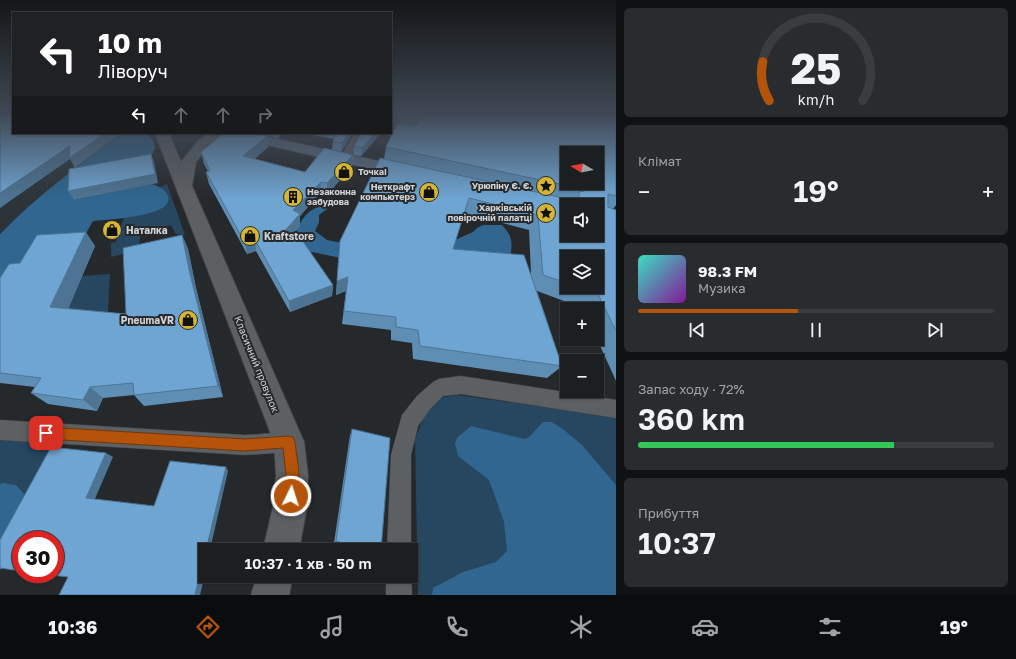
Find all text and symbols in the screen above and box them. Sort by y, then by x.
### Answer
text: 10 m [98,26,162,59]
icon: left [32,28,84,80]
text: 25 [791,43,841,93]
text: Ліворуч [98,60,168,82]
text: km/h [798,90,834,107]
icon: left [128,104,150,126]
icon: ahead [170,104,192,126]
icon: ahead [212,104,234,126]
icon: right [254,104,276,126]
north arrow [560,146,604,190]
map controls [560,146,604,398]
text: Клімат [638,153,681,169]
shop icon: Точка! [333,161,355,183]
place label: Точка! [358,166,387,177]
text: 19° [793,173,839,209]
place icon: Урюпіну Є. Є. [535,175,557,197]
text: − [638,178,650,205]
text: + [982,178,994,205]
place label: Урюпіну Є. Є. [472,180,532,191]
place label: Неткрафт компьютерз [360,181,415,202]
shop icon: Неткрафт компьютерз [418,181,440,203]
building icon: Незаконна забудова [282,186,304,208]
place label: Незаконна забудова [307,186,356,207]
button: sound [560,198,604,242]
place label: Харківській повірочній палатці [448,202,533,223]
place icon: Харківській повірочній палатці [535,202,557,224]
shop icon: Наталка [101,219,123,241]
place label: Наталка [126,224,168,236]
shop icon: Kraftstore [239,225,261,247]
place label: Kraftstore [264,230,314,242]
button: layers [560,250,604,294]
text: 98.3 FM [698,262,757,280]
text: Музика [698,280,746,296]
button: + [560,302,604,346]
shop icon: PneumaVR [177,309,199,331]
place label: PneumaVR [121,314,174,326]
street label: Класичний провулок [232,314,282,414]
icon: previous [686,319,708,341]
icon: pause [805,319,827,341]
icon: next [924,319,946,341]
button: − [560,354,604,398]
text: Запас ходу · 72% [638,381,744,397]
text: 360 km [638,401,745,437]
pin [29,416,63,450]
icon: arrive [35,422,57,444]
position arrow [270,475,312,517]
text: Прибуття [638,505,699,521]
text: 10:37 [638,525,716,561]
speed limit sign: 30 [12,531,64,583]
text: 10:37 · 1 хв · 50 m [244,554,372,572]
icon: directions [194,613,222,641]
icon: music [318,613,346,641]
icon: phone [443,613,471,641]
icon: climate [567,613,595,641]
icon: car [691,613,719,641]
icon: filters [816,613,844,641]
text: 10:36 [48,616,97,638]
text: 19° [940,616,968,638]

